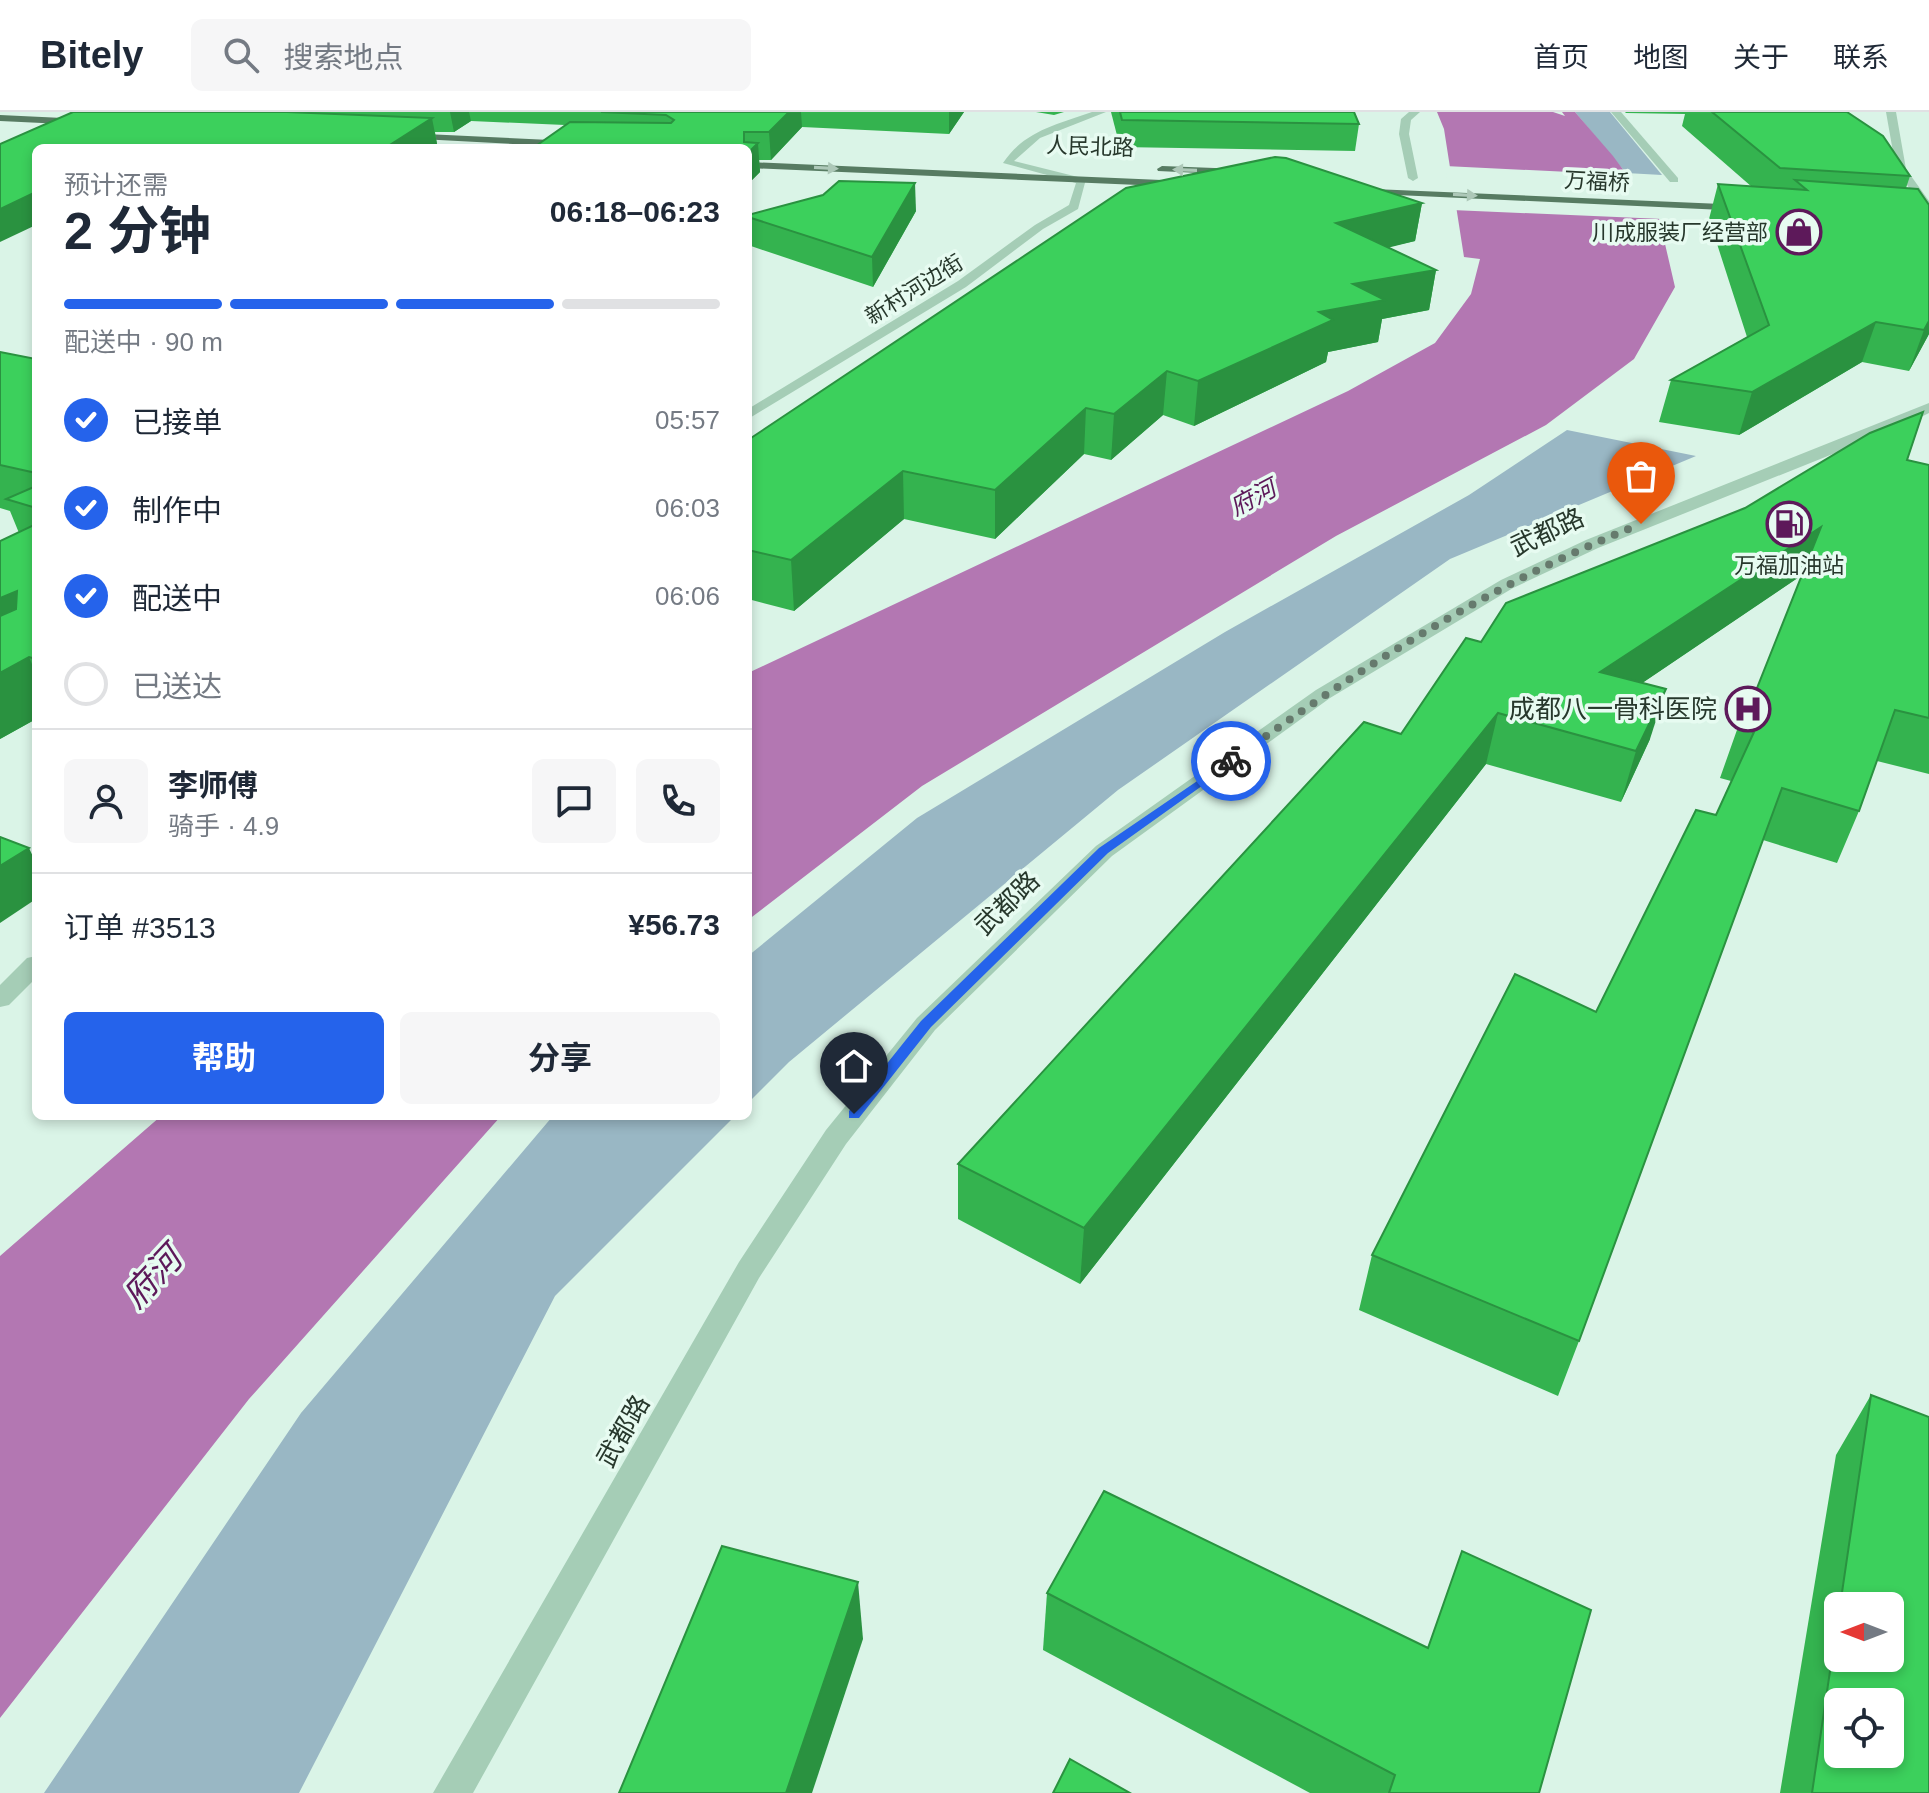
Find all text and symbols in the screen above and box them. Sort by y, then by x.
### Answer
search box [191,19,751,91]
icon: search [219,33,263,77]
text: Bitely [40,34,143,76]
text: 搜索地点 [283,41,403,74]
text: 首页 [1533,42,1589,73]
text: 地图 [1633,42,1689,73]
text: 关于 [1733,42,1789,73]
text: 联系 [1833,42,1889,73]
street label: 人民北路 [1046,132,1134,161]
one-way arrow [814,162,839,175]
one-way arrow [1172,163,1197,176]
street label: 万福桥 [1563,167,1631,196]
text: 预计还需 [64,170,168,200]
one-way arrow [1453,188,1478,201]
text: 06:18–06:23 [550,195,720,228]
text: 2 分钟 [64,202,211,260]
shop icon: 川成服装厂经营部 [1775,208,1823,256]
place label: 川成服装厂经营部 [1592,220,1768,245]
street label: 新村河边街 [861,250,968,329]
text: 配送中 · 90 m [64,327,223,357]
icon: check [64,398,108,442]
text: 05:57 [655,405,720,435]
text: 已接单 [132,406,222,439]
pin [1607,442,1675,524]
icon: bag [1619,454,1663,498]
water label: 府河 [1225,472,1284,521]
icon: check [64,486,108,530]
text: 06:03 [655,493,720,523]
text: 制作中 [132,494,222,527]
fuel station icon: 万福加油站 [1765,500,1813,548]
street label: 武都路 [1505,502,1589,562]
place label: 万福加油站 [1734,553,1844,578]
icon: check [64,574,108,618]
text: 06:06 [655,581,720,611]
text: 配送中 [132,582,222,615]
text: 已送达 [132,670,222,703]
hospital icon: 成都八一骨科医院 [1724,685,1772,733]
place label: 成都八一骨科医院 [1509,694,1717,724]
courier [1191,721,1271,801]
icon: bike [1209,739,1253,783]
button: person [64,759,148,843]
button: chat [532,759,616,843]
button: phone [636,759,720,843]
text: 李师傅 [168,769,258,802]
text: 骑手 · 4.9 [168,811,279,841]
street label: 武都路 [969,865,1045,941]
text: ¥56.73 [628,908,720,941]
text: 订单 #3513 [64,911,216,944]
button: 帮助 [64,1012,384,1104]
button: 分享 [400,1012,720,1104]
pin [820,1032,888,1114]
icon: home [832,1044,876,1088]
water label: 府河 [115,1235,193,1315]
street label: 武都路 [591,1390,655,1472]
north arrow [1824,1592,1904,1672]
map controls [1824,1592,1904,1768]
button: locate [1824,1688,1904,1768]

